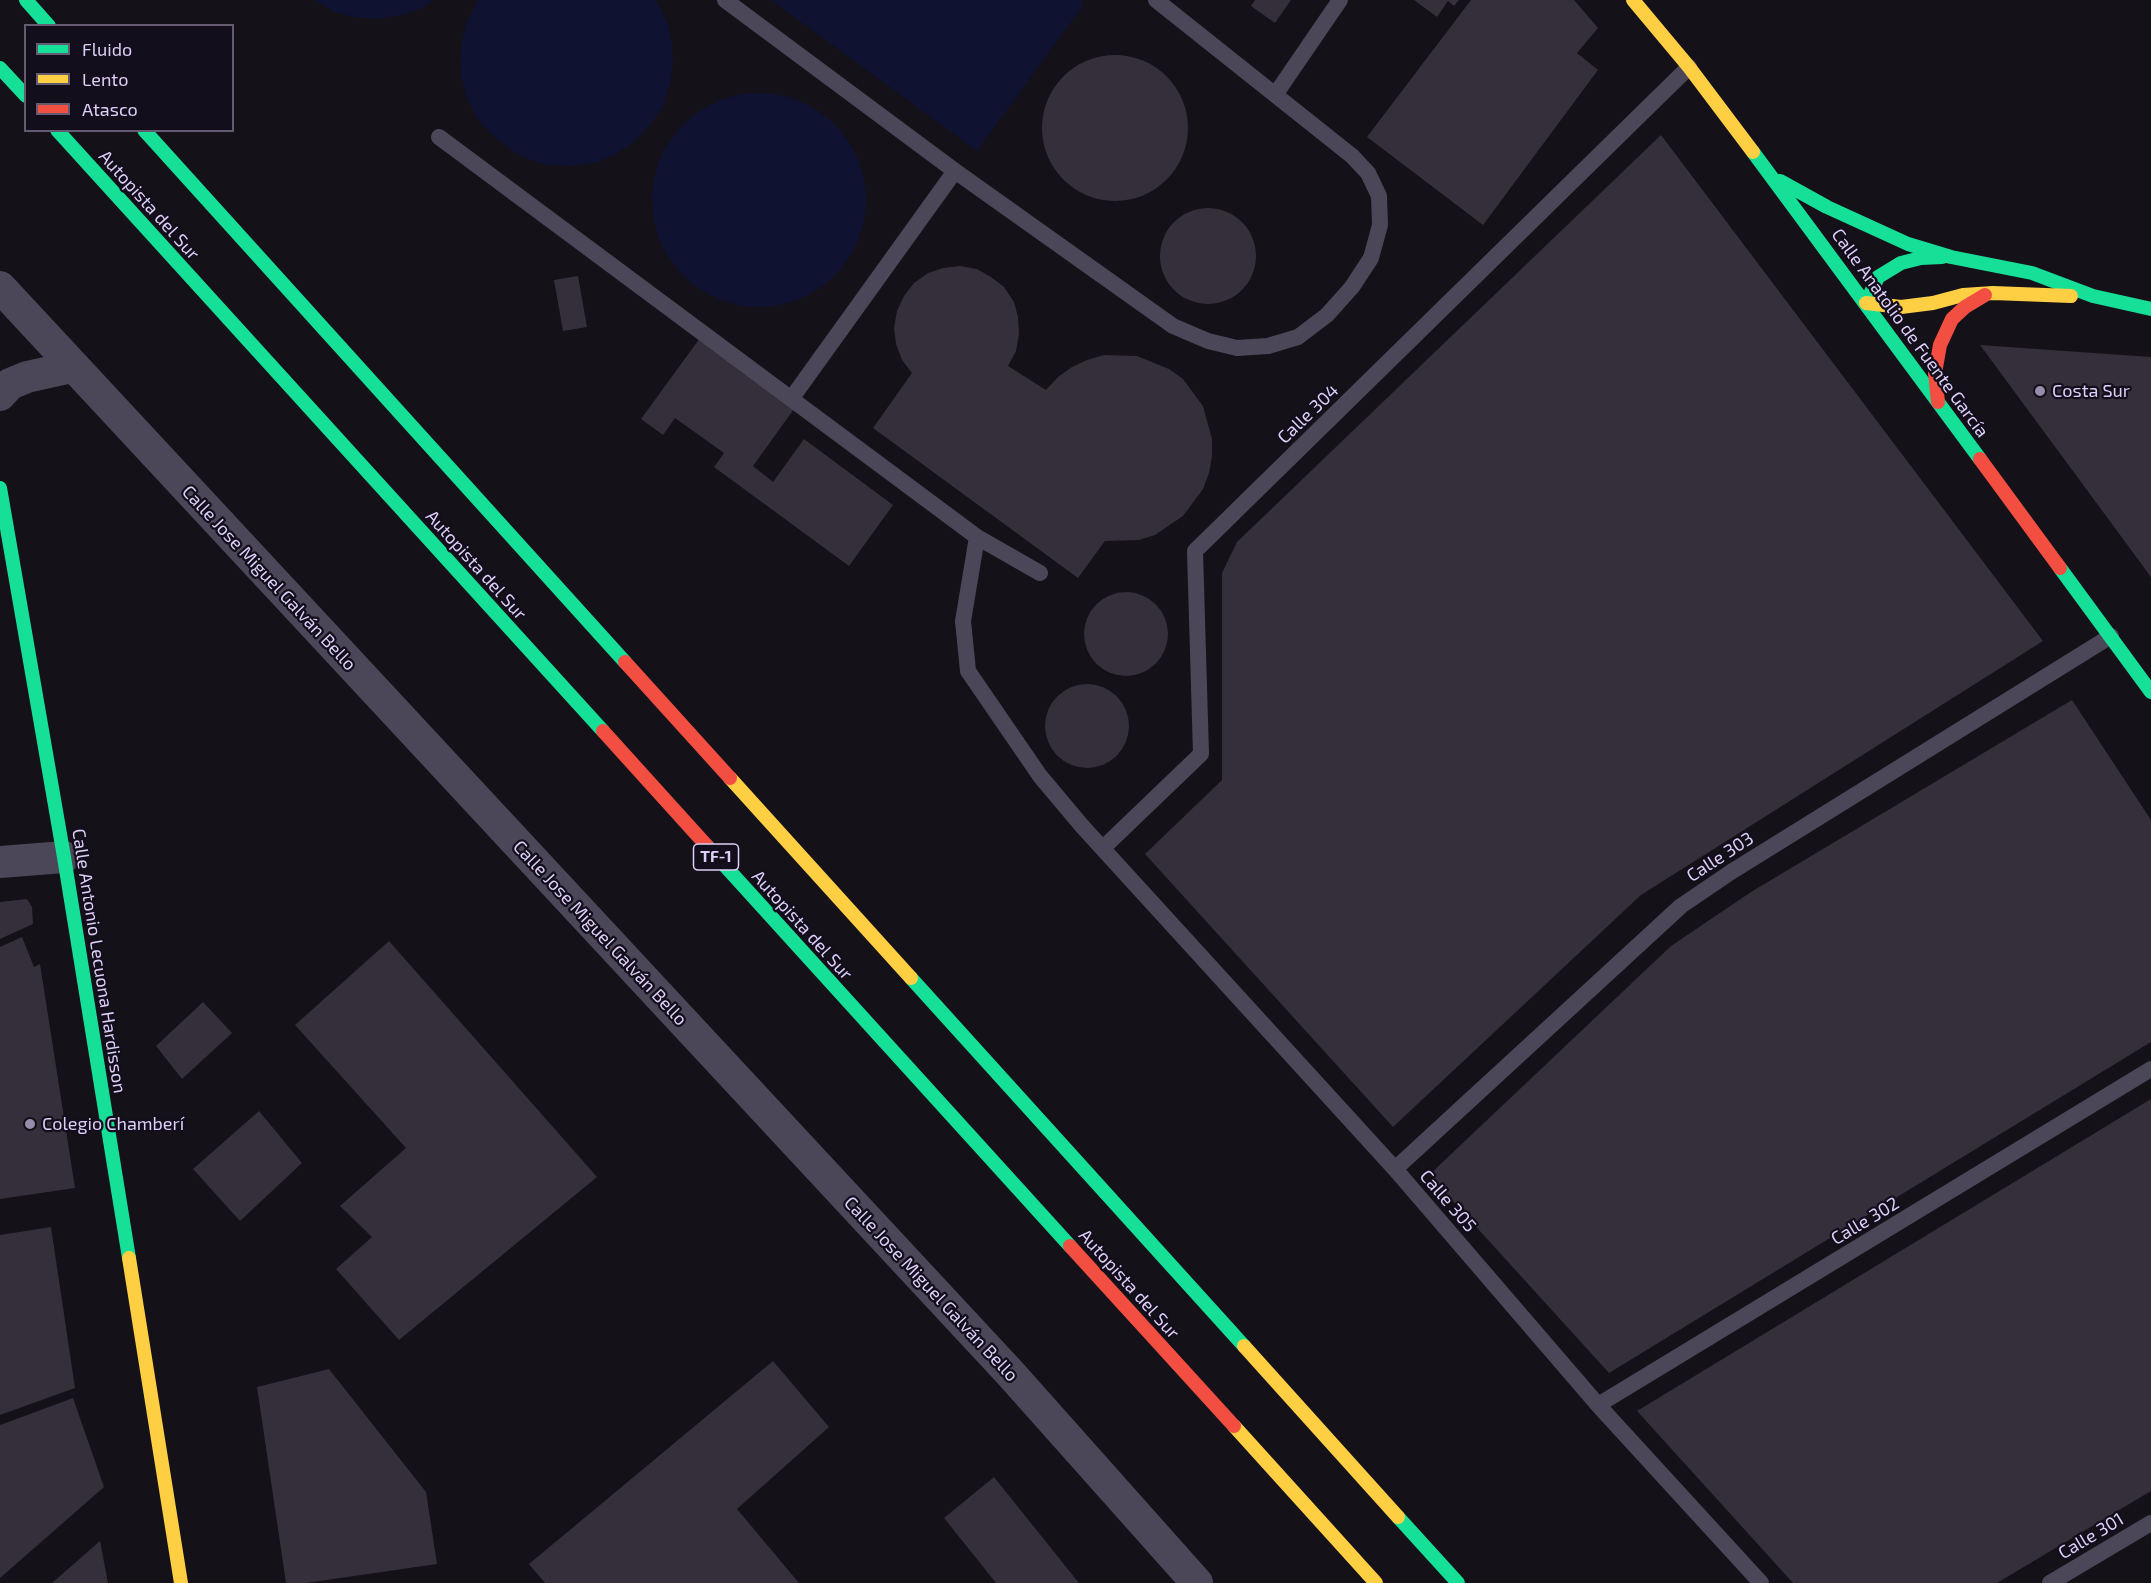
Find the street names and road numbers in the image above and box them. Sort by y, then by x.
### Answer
street label: Autopista del Sur [94,146,204,264]
street label: Calle Anatolio de Fuente García [1827,224,1993,442]
street label: Calle 304 [1273,380,1343,448]
street label: Calle Jose Miguel Galván Bello [178,481,360,675]
street label: Autopista del Sur [421,506,531,624]
street label: Calle Antonio Lecuona Hardisson [67,827,131,1095]
street label: Calle 303 [1683,827,1757,887]
street label: Calle Jose Miguel Galván Bello [509,836,691,1030]
road number: TF-1 [694,844,738,870]
street label: Autopista del Sur [747,866,857,984]
street label: Calle 305 [1415,1166,1481,1236]
street label: Calle Jose Miguel Galván Bello [840,1192,1022,1386]
street label: Calle 302 [1827,1192,1903,1250]
street label: Autopista del Sur [1074,1225,1184,1343]
street label: Calle 301 [2054,1508,2128,1564]

